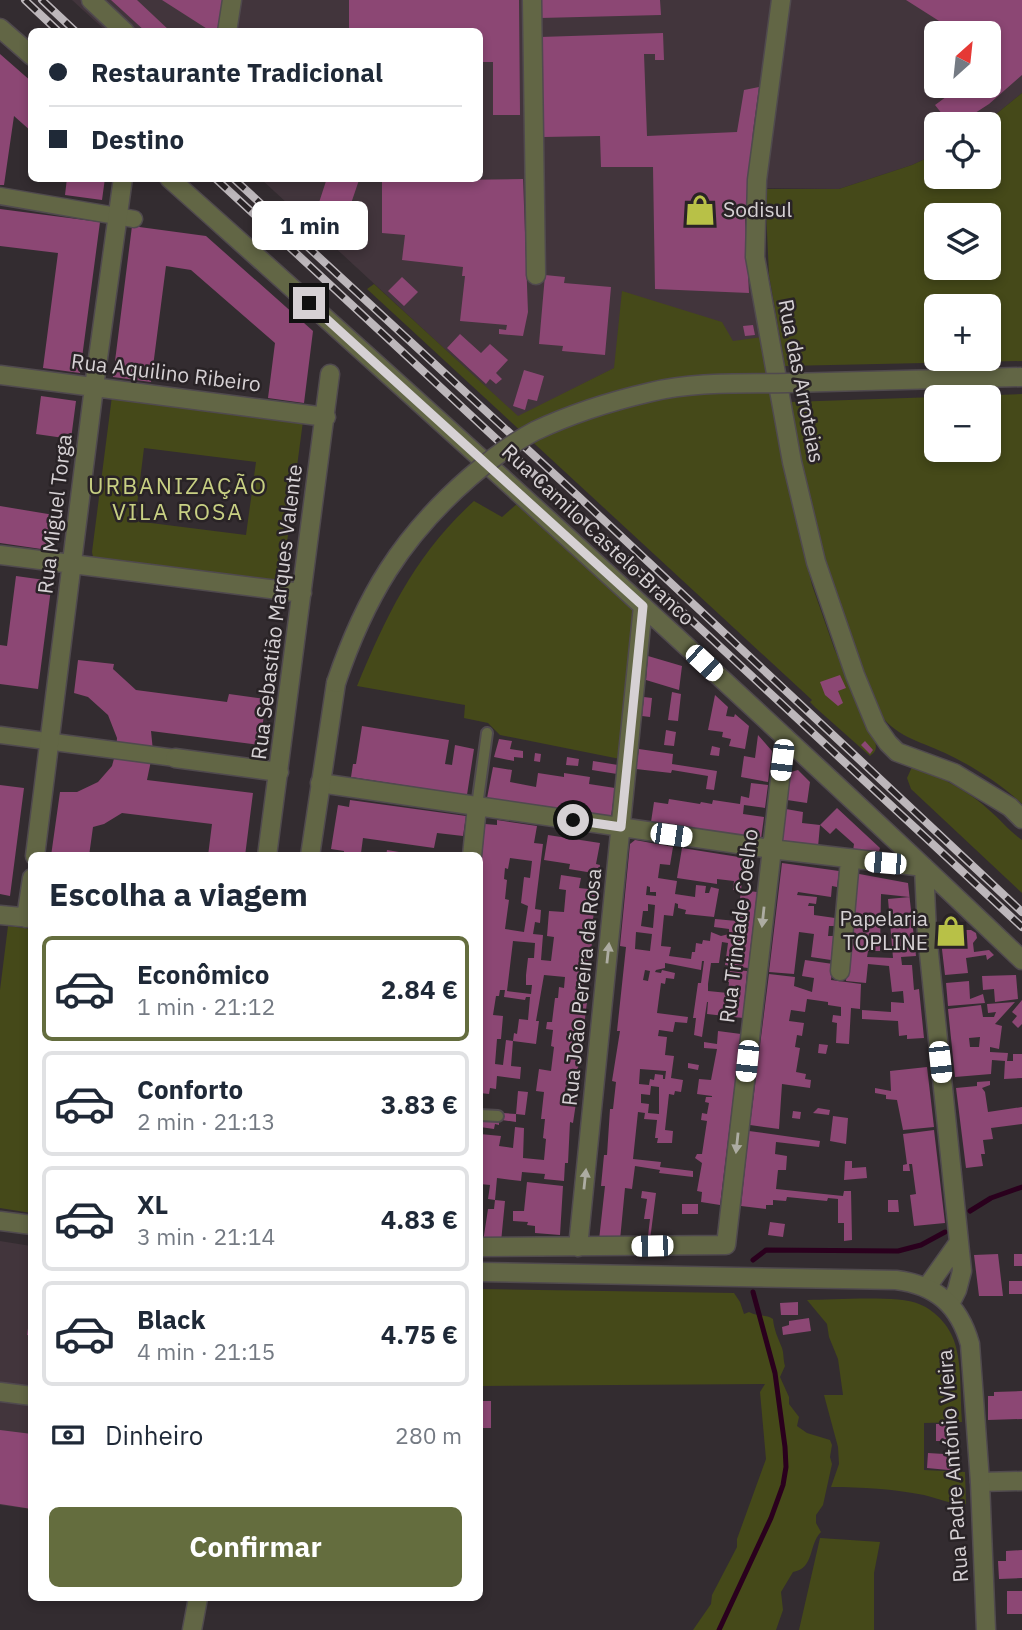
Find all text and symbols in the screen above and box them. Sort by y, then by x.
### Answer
north arrow [924,21,1001,98]
map controls [924,21,1001,462]
text: Restaurante Tradicional [91,55,383,89]
button: locate [924,112,1001,189]
text: Destino [91,122,184,156]
shop icon: Sodisul [683,193,717,227]
place label: Sodisul [723,195,793,223]
callout: 1 min [251,202,367,250]
button: layers [924,203,1001,280]
text: 1 min [280,210,340,240]
route end [293,287,325,319]
button: + [924,294,1001,371]
street label: Rua das Arroteias [772,297,832,465]
street label: Rua Aquilino Ribeiro [70,346,263,398]
button: − [924,385,1001,462]
street label: Rua Miguel Torga [30,432,78,595]
street label: Rua Camilo Castelo Branco [496,437,701,631]
street label: Rua Sebastião Marques Valente [244,463,308,761]
district label: URBANIZAÇÃO VILA ROSA [88,470,268,526]
car [682,641,727,685]
car [770,738,795,782]
route start [557,804,589,836]
car [649,822,694,848]
street label: Rua Trindade Coelho [712,827,764,1024]
car [864,851,907,875]
street label: Rua João Pereira da Rosa [555,867,607,1107]
text: Escolha a viagem [49,873,308,915]
place label: Papelaria TOPLINE [839,904,928,956]
one-way arrow [757,906,768,928]
shop icon: Papelaria TOPLINE [934,914,968,948]
one-way arrow [603,942,614,964]
icon: car [53,957,116,1020]
text: Econômico [137,957,269,991]
text: 2.84 € [381,972,458,1006]
text: 1 min · 21:12 [137,991,275,1021]
car [735,1039,760,1083]
car [928,1040,953,1084]
icon: car [53,1072,116,1135]
text: Conforto [137,1072,243,1106]
text: 3.83 € [381,1087,458,1121]
text: 2 min · 21:13 [137,1106,275,1136]
one-way arrow [732,1133,743,1155]
one-way arrow [580,1168,591,1190]
icon: car [53,1187,116,1250]
text: XL [137,1187,168,1221]
text: 4.83 € [381,1202,458,1236]
text: 3 min · 21:14 [137,1221,275,1251]
car [631,1235,674,1257]
icon: car [53,1302,116,1365]
text: Black [137,1302,205,1336]
text: 4.75 € [381,1317,458,1351]
text: 4 min · 21:15 [137,1336,275,1366]
street label: Rua Padre António Vieira [930,1349,974,1584]
icon: cash [49,1416,87,1454]
text: Dinheiro [105,1418,203,1452]
text: 280 m [395,1420,462,1450]
button: Confirmar [49,1507,462,1587]

